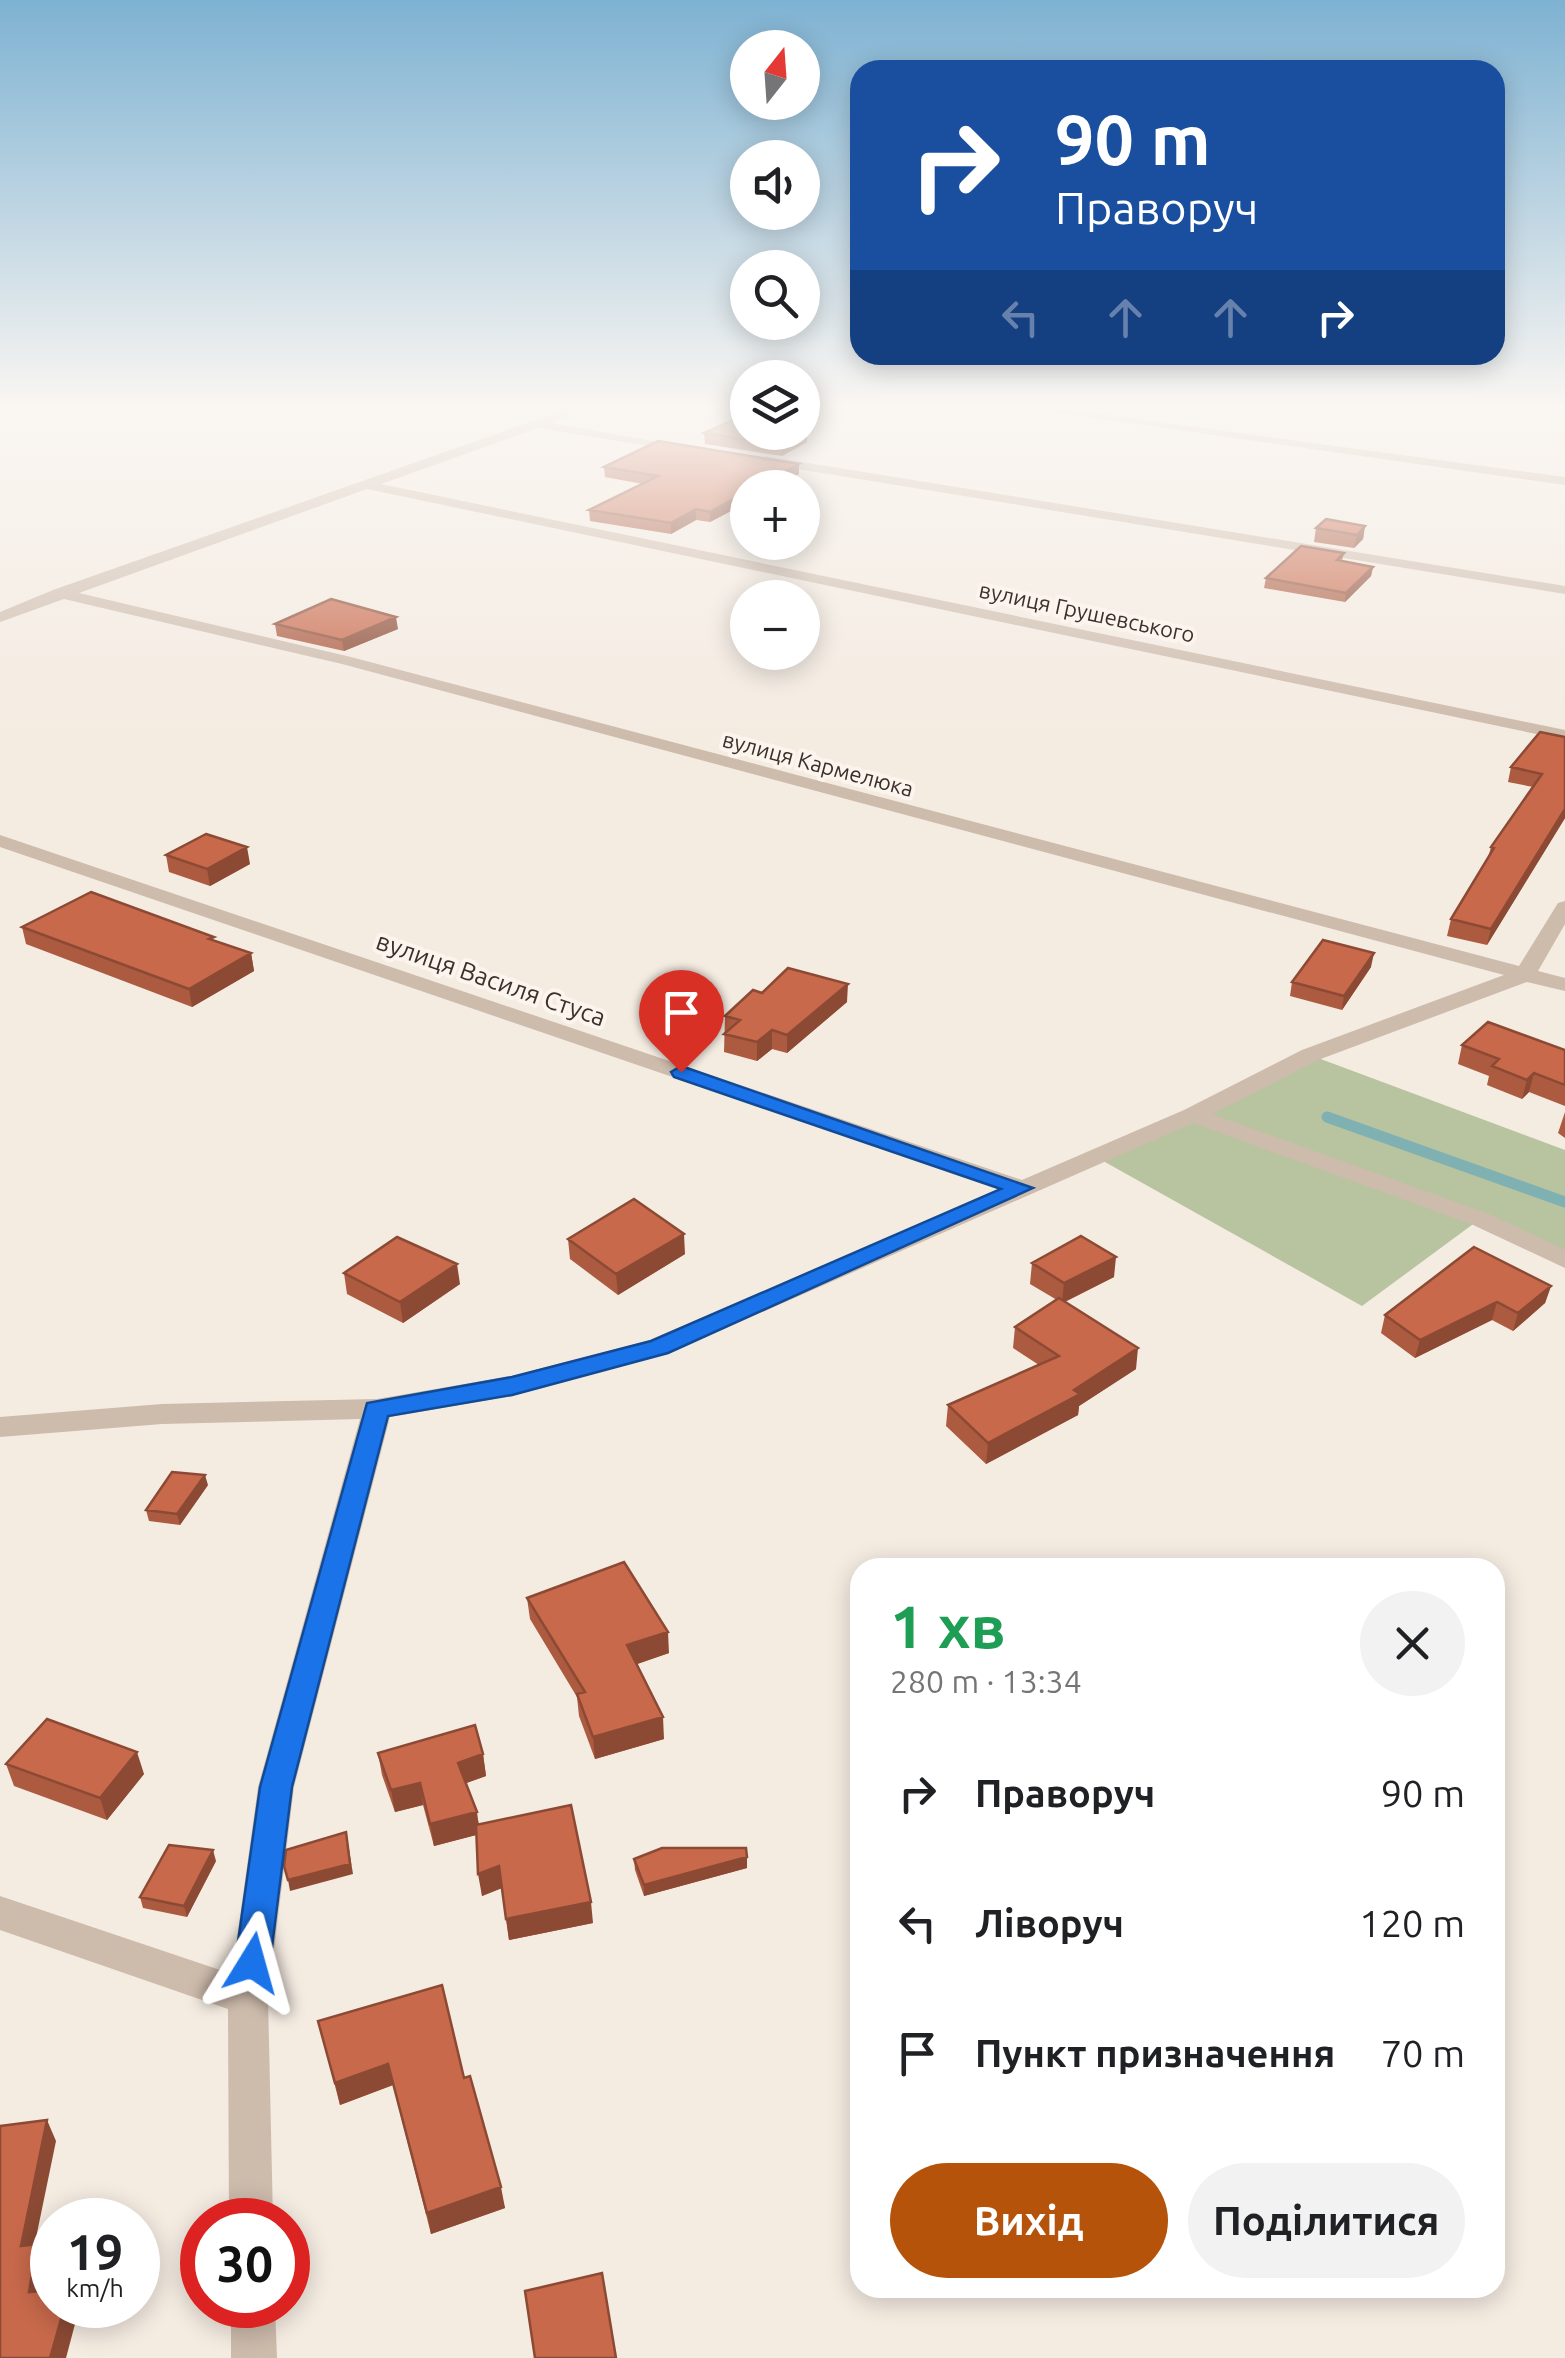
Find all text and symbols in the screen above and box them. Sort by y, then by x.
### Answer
north arrow [730,30,820,120]
map controls [730,30,820,670]
icon: right [890,100,1020,230]
text: 90 m [1055,100,1211,178]
button: sound [730,140,820,230]
text: Праворуч [1055,182,1258,233]
button: search [730,250,820,340]
icon: left [993,290,1048,345]
icon: ahead [1098,290,1153,345]
icon: ahead [1203,290,1258,345]
icon: right [1308,290,1363,345]
button: layers [730,360,820,450]
button: + [730,470,820,560]
street label: вулиця Грушевського [977,576,1197,647]
button: − [730,580,820,670]
street label: вулиця Кармелюка [720,726,916,801]
street label: вулиця Василя Стуса [373,927,609,1031]
pin [639,970,724,1073]
icon: arrive [654,985,709,1040]
button: close [1360,1591,1465,1696]
text: 1 хв [890,1592,1006,1659]
text: 280 m · 13:34 [890,1663,1082,1699]
icon: right [890,1766,945,1821]
text: Праворуч [975,1772,1155,1814]
text: 90 m [1381,1772,1465,1814]
icon: left [890,1896,945,1951]
text: Ліворуч [975,1902,1124,1944]
text: 120 m [1359,1902,1465,1944]
position arrow [200,1911,304,2015]
icon: arrive [890,2026,945,2081]
text: Пункт призначення [975,2032,1335,2074]
text: 70 m [1381,2032,1465,2074]
button: Вихід [890,2163,1168,2278]
button: Поділитися [1188,2163,1465,2278]
speed limit sign: 30 [180,2198,310,2328]
text: 19 [67,2223,123,2279]
text: km/h [66,2274,124,2302]

